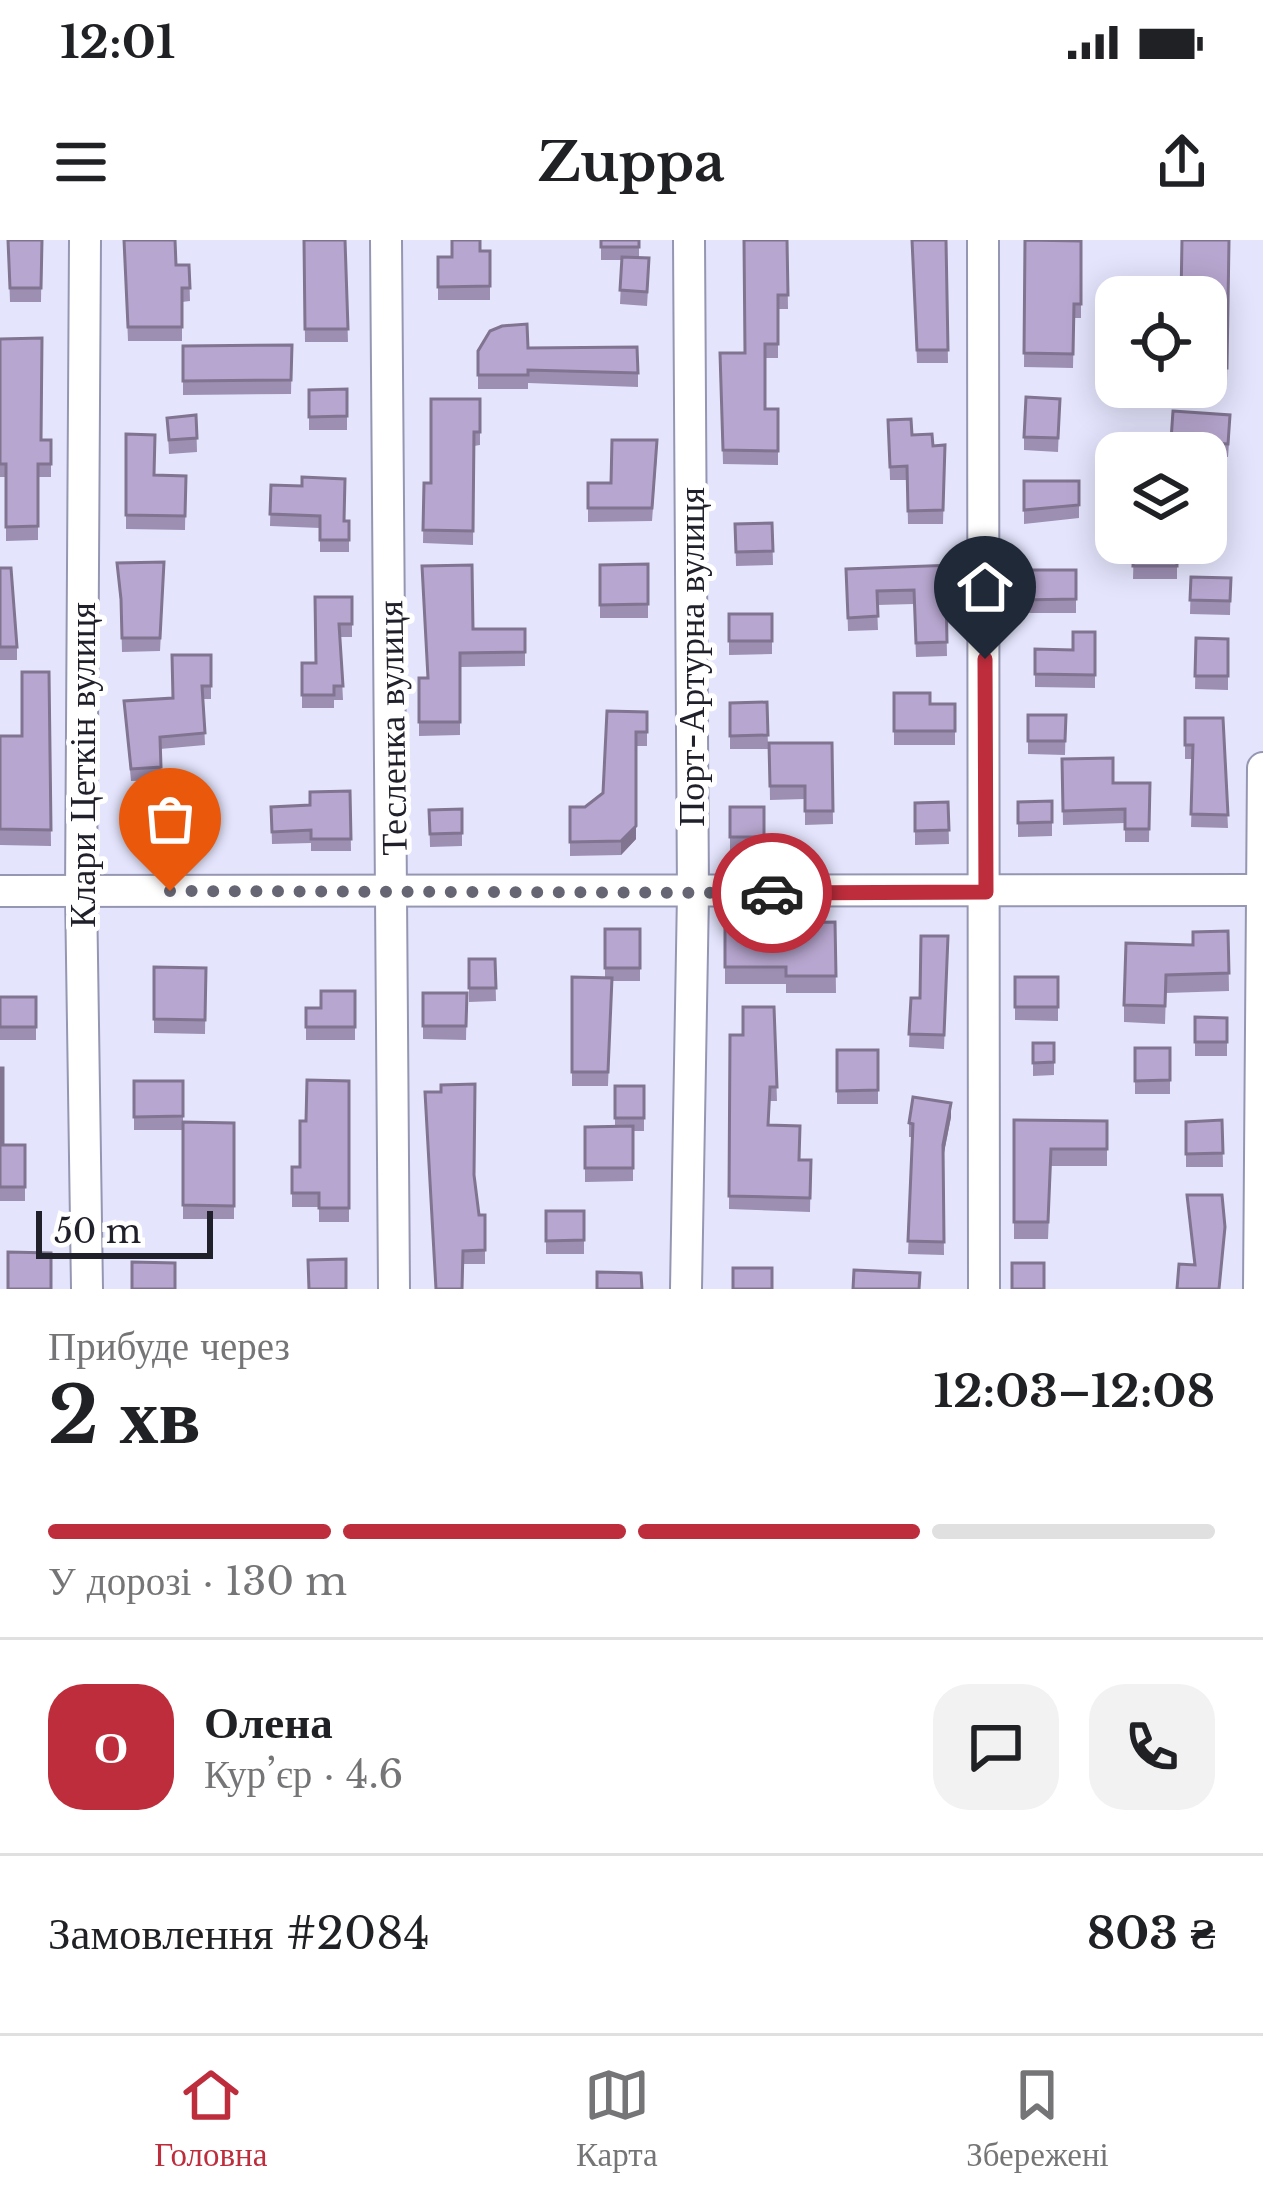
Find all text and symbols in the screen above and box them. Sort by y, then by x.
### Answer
text: 12:01 [60,14,175,70]
icon: menu [48,129,114,195]
text: Zuppa [538,129,725,196]
icon: share [1149,129,1215,195]
map controls [1095,276,1227,564]
button: locate [1095,276,1227,408]
button: layers [1095,432,1227,564]
street label: Порт-Артурна вулиця [669,487,714,827]
pin [934,536,1036,659]
icon: home [952,554,1018,620]
street label: Тесленка вулиця [367,600,417,856]
street label: Клари Цеткін вулиця [60,602,105,928]
pin [119,768,221,891]
icon: bag [137,786,203,852]
courier [712,833,832,953]
icon: car [739,860,805,926]
scale bar [36,1205,213,1258]
text: 50 m [54,1211,141,1252]
text: Прибуде через [48,1322,290,1371]
text: 12:03–12:08 [934,1363,1215,1419]
text: 2 хв [48,1367,201,1464]
text: У дорозі · 130 m [48,1557,347,1606]
button: chat [933,1684,1059,1810]
button: phone [1089,1684,1215,1810]
text: Олена [204,1694,333,1750]
text: О [93,1719,129,1775]
text: Кур’єр · 4.6 [204,1750,403,1799]
text: Замовлення #2084 [48,1905,430,1961]
text: 803 ₴ [1087,1905,1215,1961]
tab: Головна [154,2062,267,2175]
tab: Карта [576,2062,658,2175]
tab: Збережені [966,2062,1109,2175]

